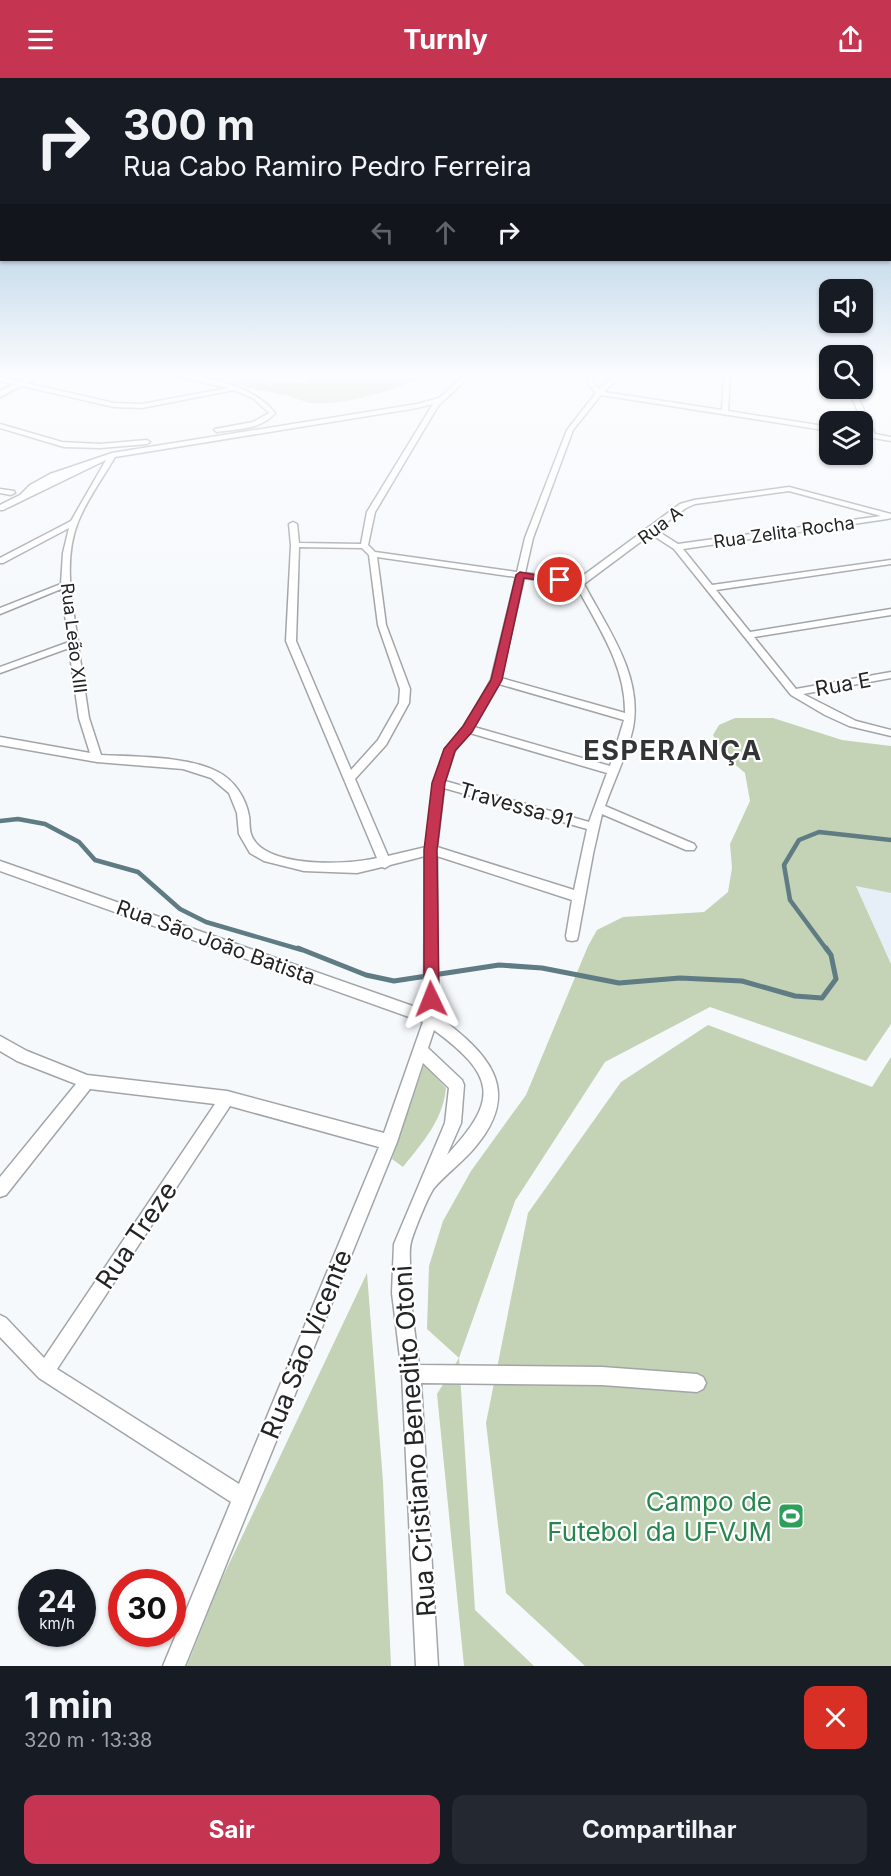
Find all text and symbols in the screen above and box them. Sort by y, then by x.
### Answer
icon: menu [24,23,57,56]
text: Turnly [403,23,488,56]
icon: share [834,23,867,56]
text: 300 m [123,99,255,150]
icon: right [24,102,102,180]
text: Rua Cabo Ramiro Pedro Ferreira [123,150,532,183]
icon: left [366,216,399,249]
icon: ahead [429,216,462,249]
icon: right [492,216,525,249]
map controls [819,279,873,465]
button: sound [819,279,873,333]
button: search [819,345,873,399]
button: layers [819,411,873,465]
street label: Rua A [634,502,686,548]
street label: Rua Zelita Rocha [712,512,856,552]
pin [534,554,585,605]
icon: arrive [543,563,576,596]
street label: Rua Leão XIII [57,582,91,694]
street label: Rua E [813,667,873,701]
district label: ESPERANÇA [583,734,763,767]
street label: Travessa 91 [456,777,576,833]
street label: Rua São João Batista [113,894,319,990]
position arrow [399,967,463,1031]
street label: Rua Treze [89,1176,183,1294]
street label: Rua São Vicente [254,1245,358,1443]
street label: Rua Cristiano Benedito Otoni [386,1264,442,1618]
place label: Campo de Futebol da UFVJM [547,1486,772,1547]
sports icon: Campo de Futebol da UFVJM [776,1501,806,1531]
speed limit sign: 30 [108,1569,186,1647]
text: 24 [38,1583,76,1619]
text: km/h [39,1614,75,1633]
text: 1 min [24,1683,113,1727]
button: close [804,1686,867,1749]
text: 320 m · 13:38 [24,1728,152,1752]
button: Sair [24,1795,440,1864]
button: Compartilhar [452,1795,867,1864]

